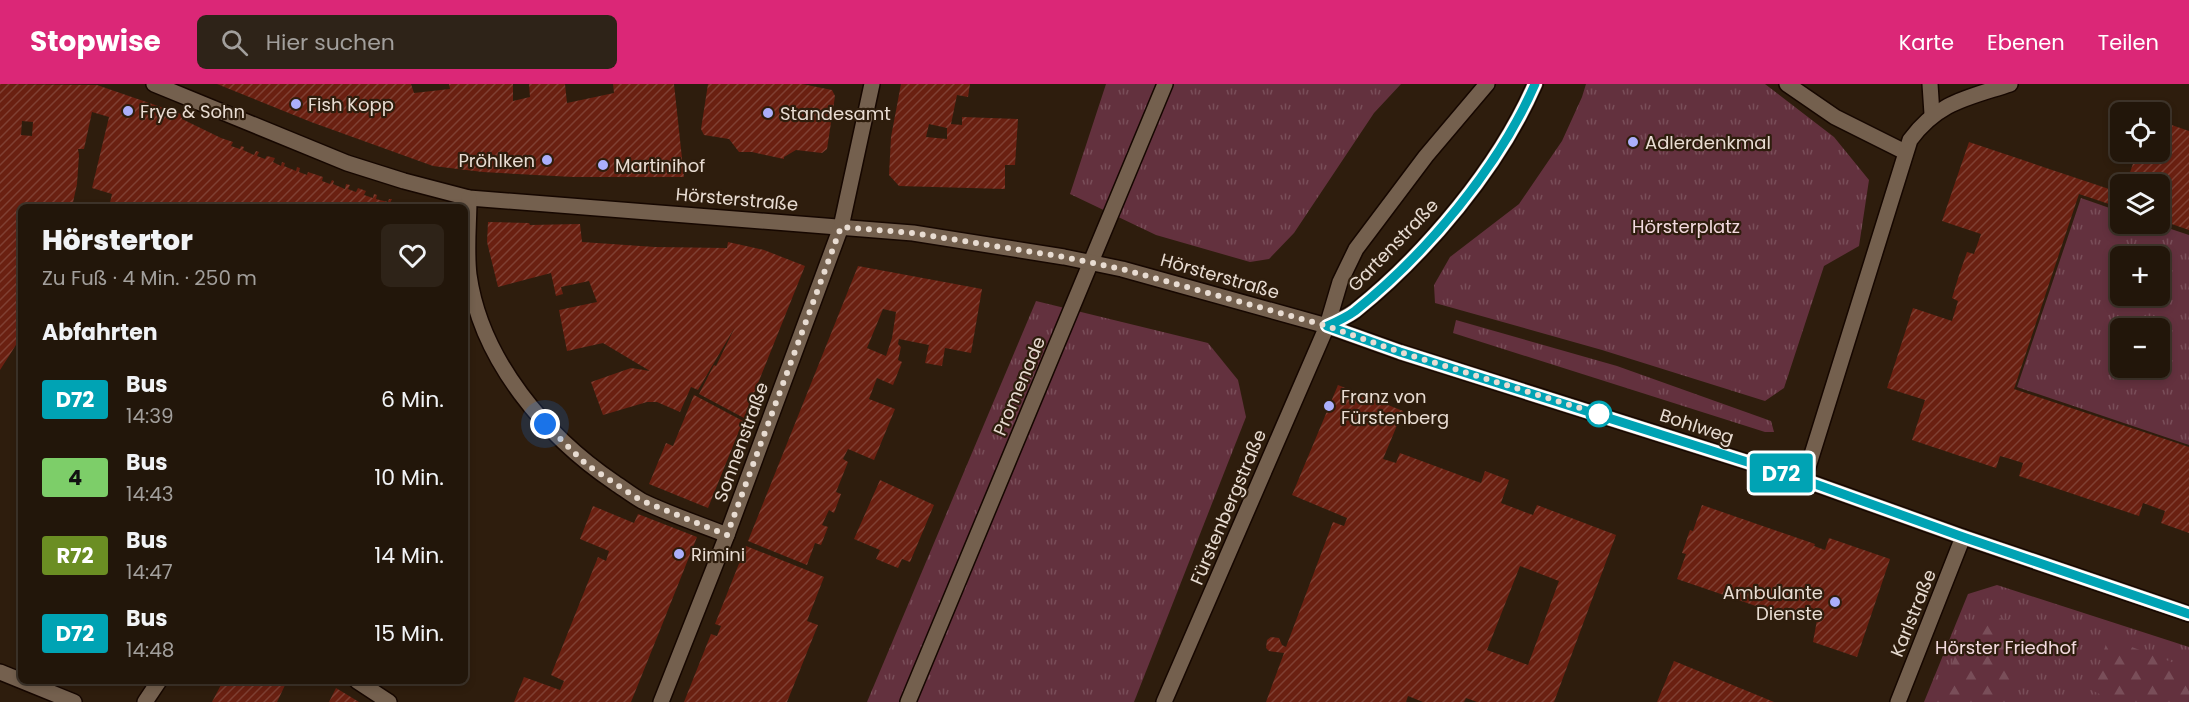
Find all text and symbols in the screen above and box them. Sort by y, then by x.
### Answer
search box [197,15,617,69]
text: Stopwise [30,22,161,61]
icon: search [218,26,251,59]
text: Hier suchen [266,27,395,58]
text: Karte [1899,28,1954,57]
text: Ebenen [1987,28,2065,57]
text: Teilen [2098,28,2159,57]
place label: Fish Kopp [308,92,394,117]
marker: Fish Kopp [289,97,303,111]
place label: Frye & Sohn [140,99,245,124]
place label: Standesamt [780,101,891,126]
map controls [2110,102,2170,378]
button: locate [2110,102,2170,162]
marker: Frye & Sohn [121,104,135,118]
marker: Standesamt [761,106,775,120]
place label: Adlerdenkmal [1645,130,1771,155]
marker: Adlerdenkmal [1626,135,1640,149]
place label: Pröhlken [458,148,535,173]
marker: Pröhlken [540,153,554,167]
place label: Martinihof [615,153,705,178]
marker: Martinihof [596,158,610,172]
button: layers [2110,174,2170,234]
street label: Hörsterstraße [675,181,799,217]
street label: Gartenstraße [1342,193,1444,297]
park label: Hörsterplatz [1632,214,1740,239]
text: Hörstertor [42,221,193,260]
button: heart [381,224,444,287]
button: + [2110,246,2170,306]
street label: Hörsterstraße [1158,247,1282,305]
text: Zu Fuß · 4 Min. · 250 m [42,264,257,292]
text: Abfahrten [42,317,158,348]
button: − [2110,318,2170,378]
street label: Promenade [987,333,1051,439]
text: Bus [126,369,168,400]
street label: Sonnenstraße [708,378,774,506]
text: 6 Min. [381,384,444,415]
place label: Franz von Fürstenberg [1341,384,1449,430]
text: D72 [56,385,94,414]
marker: Franz von Fürstenberg [1322,399,1336,413]
unlabelled marker [1586,401,1612,427]
text: 14:39 [126,402,174,430]
street label: Bohlweg [1657,402,1737,450]
your location [530,409,560,439]
street label: Fürstenbergstraße [1184,426,1272,588]
text: Bus [126,447,168,478]
line badge: D72 [1746,454,1816,492]
text: D72 [1762,459,1800,488]
text: 10 Min. [374,462,444,493]
text: 4 [68,463,82,492]
text: 14:43 [126,480,174,508]
text: Bus [126,525,168,556]
text: 14 Min. [374,540,444,571]
text: R72 [57,541,93,570]
place label: Rimini [691,542,745,567]
marker: Rimini [672,547,686,561]
text: 14:47 [126,558,173,586]
street label: Karlstraße [1884,566,1942,660]
place label: Ambulante Dienste [1723,580,1823,626]
marker: Ambulante Dienste [1828,595,1842,609]
text: Bus [126,603,168,634]
text: 15 Min. [374,618,444,649]
text: D72 [56,619,94,648]
park label: Hörster Friedhof [1935,635,2077,660]
text: 14:48 [126,636,174,664]

